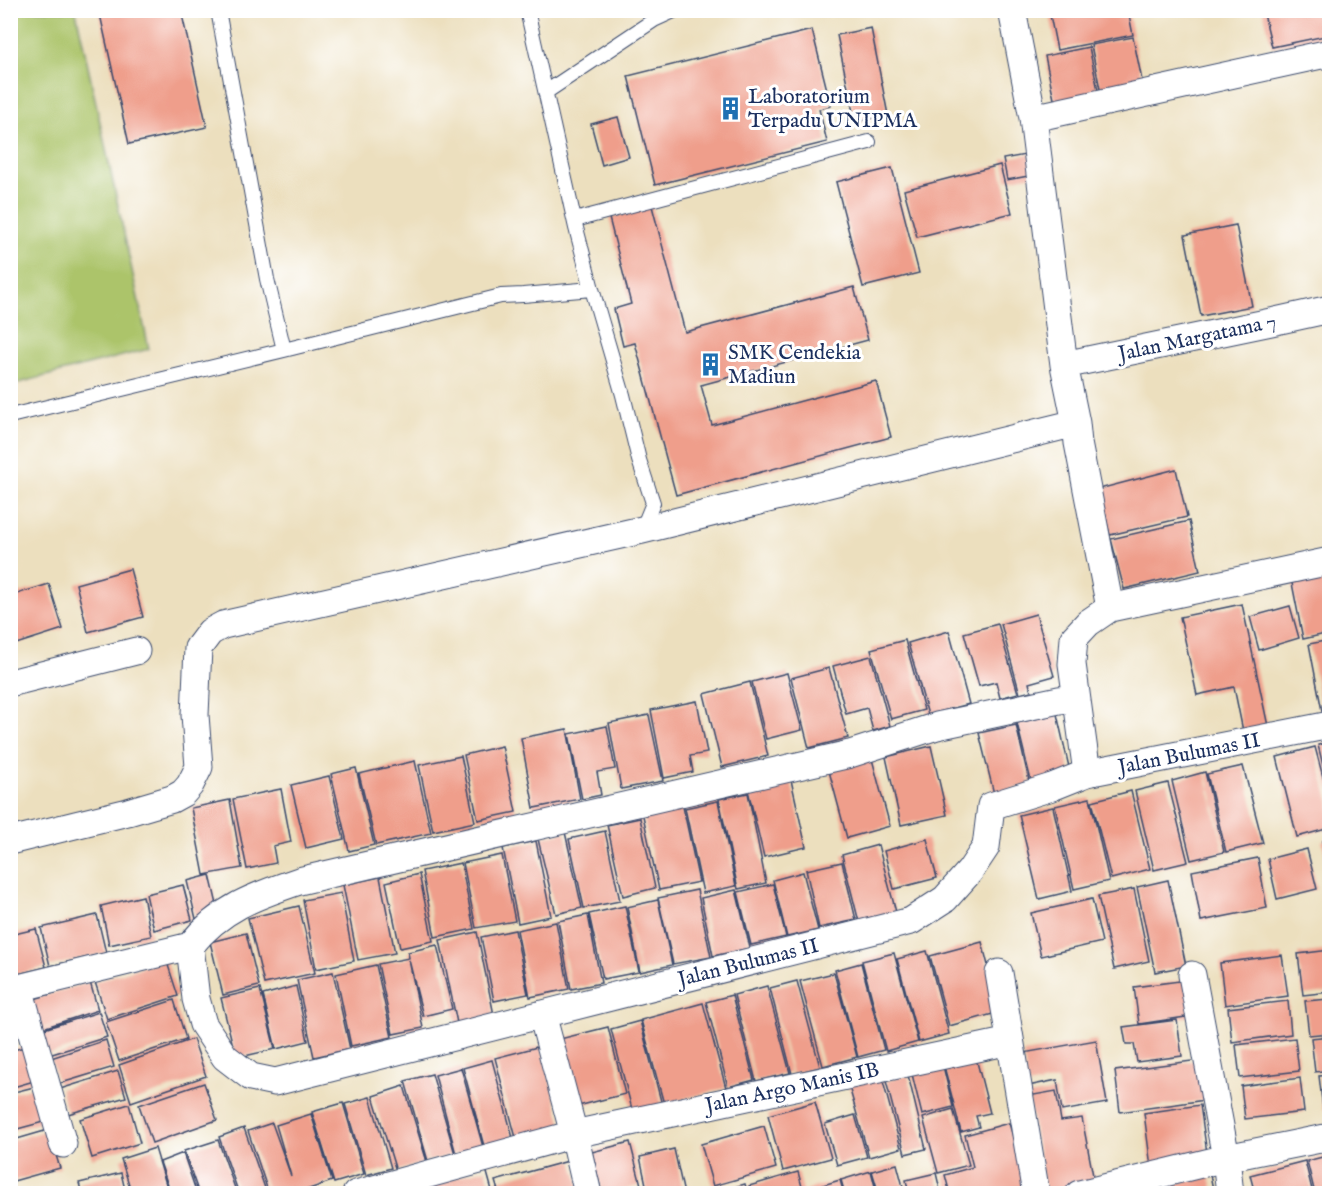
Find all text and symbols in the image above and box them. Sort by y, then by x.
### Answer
place label: Laboratorium Terpadu UNIPMA [748,84,918,135]
building icon: Laboratorium Terpadu UNIPMA [717,95,743,121]
street label: Jalan Margatama 7 [1114,309,1279,369]
place label: SMK Cendekia Madiun [728,340,862,391]
building icon: SMK Cendekia Madiun [697,351,723,377]
street label: Jalan Bulumas II [1114,727,1263,782]
street label: Jalan Bulumas II [673,933,822,994]
street label: Jalan Argo Manis IB [701,1057,882,1121]

